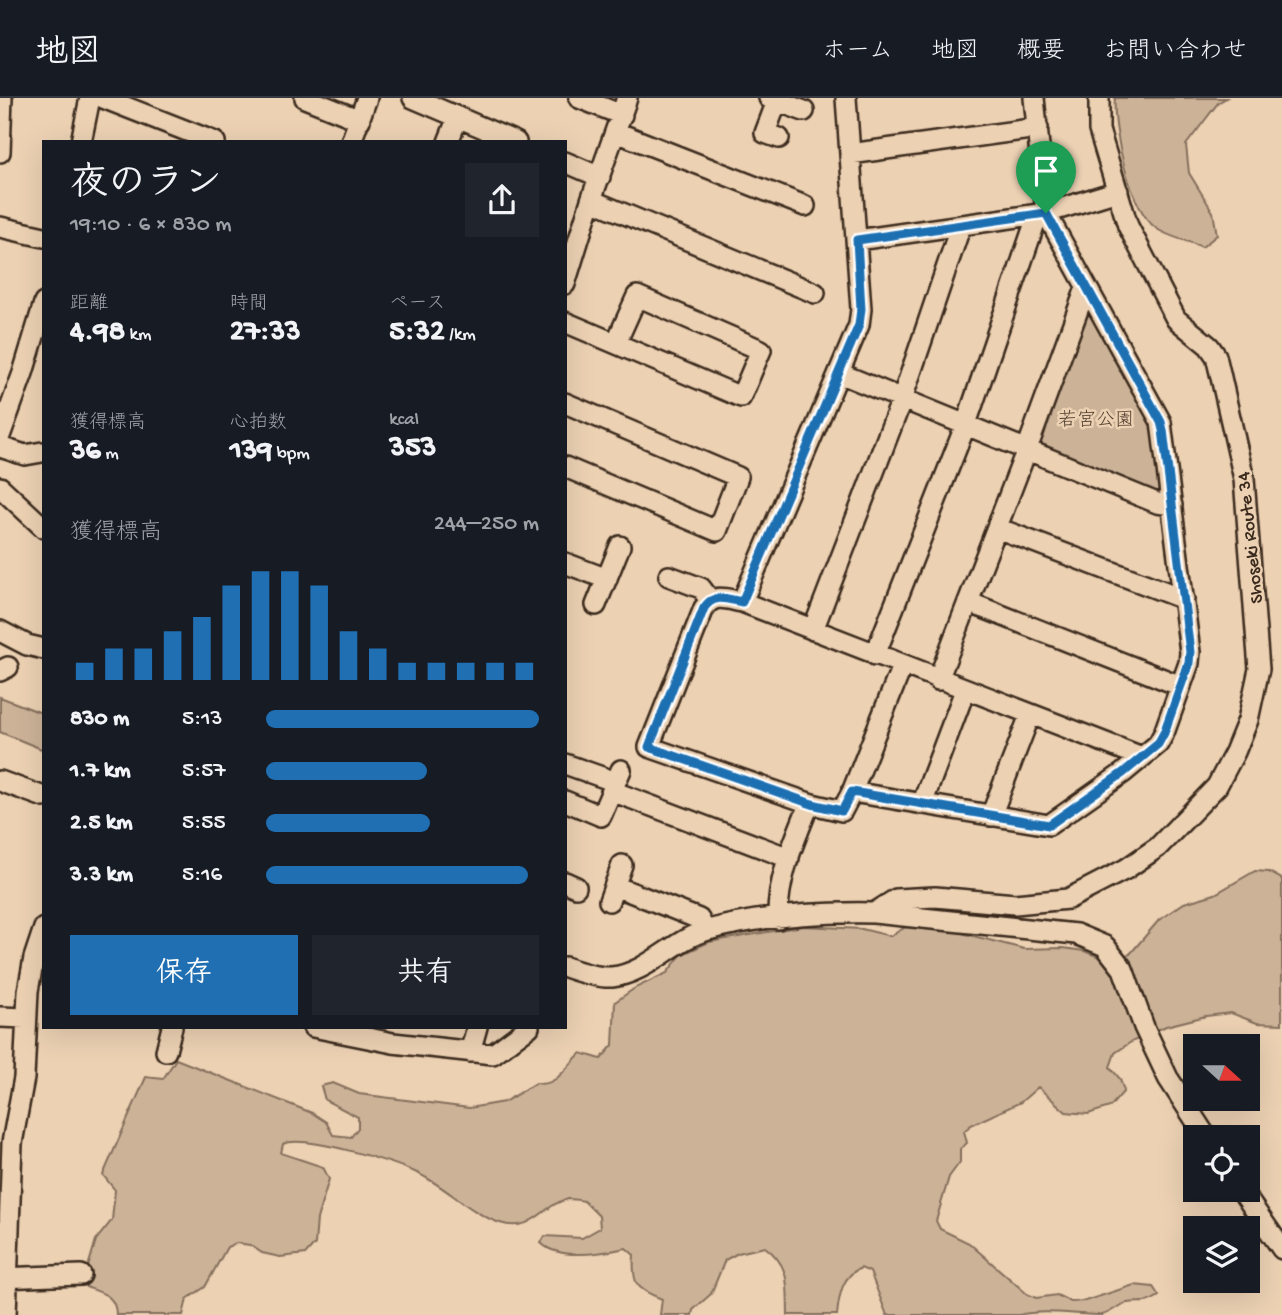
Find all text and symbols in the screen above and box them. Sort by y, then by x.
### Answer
text: 地図 [35,36,101,74]
text: ホーム [822,38,893,67]
text: 地図 [931,38,979,67]
text: 概要 [1017,38,1065,67]
text: お問い合わせ [1103,38,1247,67]
pin [1016,141,1076,213]
icon: arrive [1027,152,1065,190]
button: share [465,163,539,237]
text: 夜のラン [70,164,222,208]
text: 19:10 · 6 × 830 m [70,212,232,239]
text: 距離 [70,293,108,316]
text: 時間 [230,293,268,316]
text: ペース [389,293,445,316]
text: 4.98 [70,316,125,351]
text: 27:33 [230,316,301,351]
text: 5:32 [389,316,445,351]
text: km [125,324,152,347]
text: /km [445,324,476,347]
text: kcal [389,409,419,432]
park label: 若宮公園 [1058,409,1134,433]
text: 獲得標高 [70,412,146,435]
text: 心拍数 [230,412,287,435]
text: 353 [389,432,436,467]
text: 36 [70,435,101,470]
text: 139 [230,435,272,470]
text: m [101,443,119,466]
text: bpm [272,443,310,466]
street label: Shoseki Route 34 [1233,471,1270,605]
text: 244–250 m [434,511,539,538]
text: 獲得標高 [70,520,162,547]
text: 830 m [70,706,129,733]
text: 5:13 [182,706,223,733]
text: 1.7 km [70,758,131,785]
text: 5:57 [182,758,225,785]
text: 2.5 km [70,810,133,837]
text: 5:55 [182,810,226,837]
text: 3.3 km [70,862,133,889]
text: 5:16 [182,862,222,889]
button: 保存 [70,935,298,1015]
button: 共有 [312,935,539,1015]
north arrow [1183,1034,1260,1111]
map controls [1183,1034,1260,1293]
button: locate [1183,1125,1260,1202]
button: layers [1183,1216,1260,1293]

